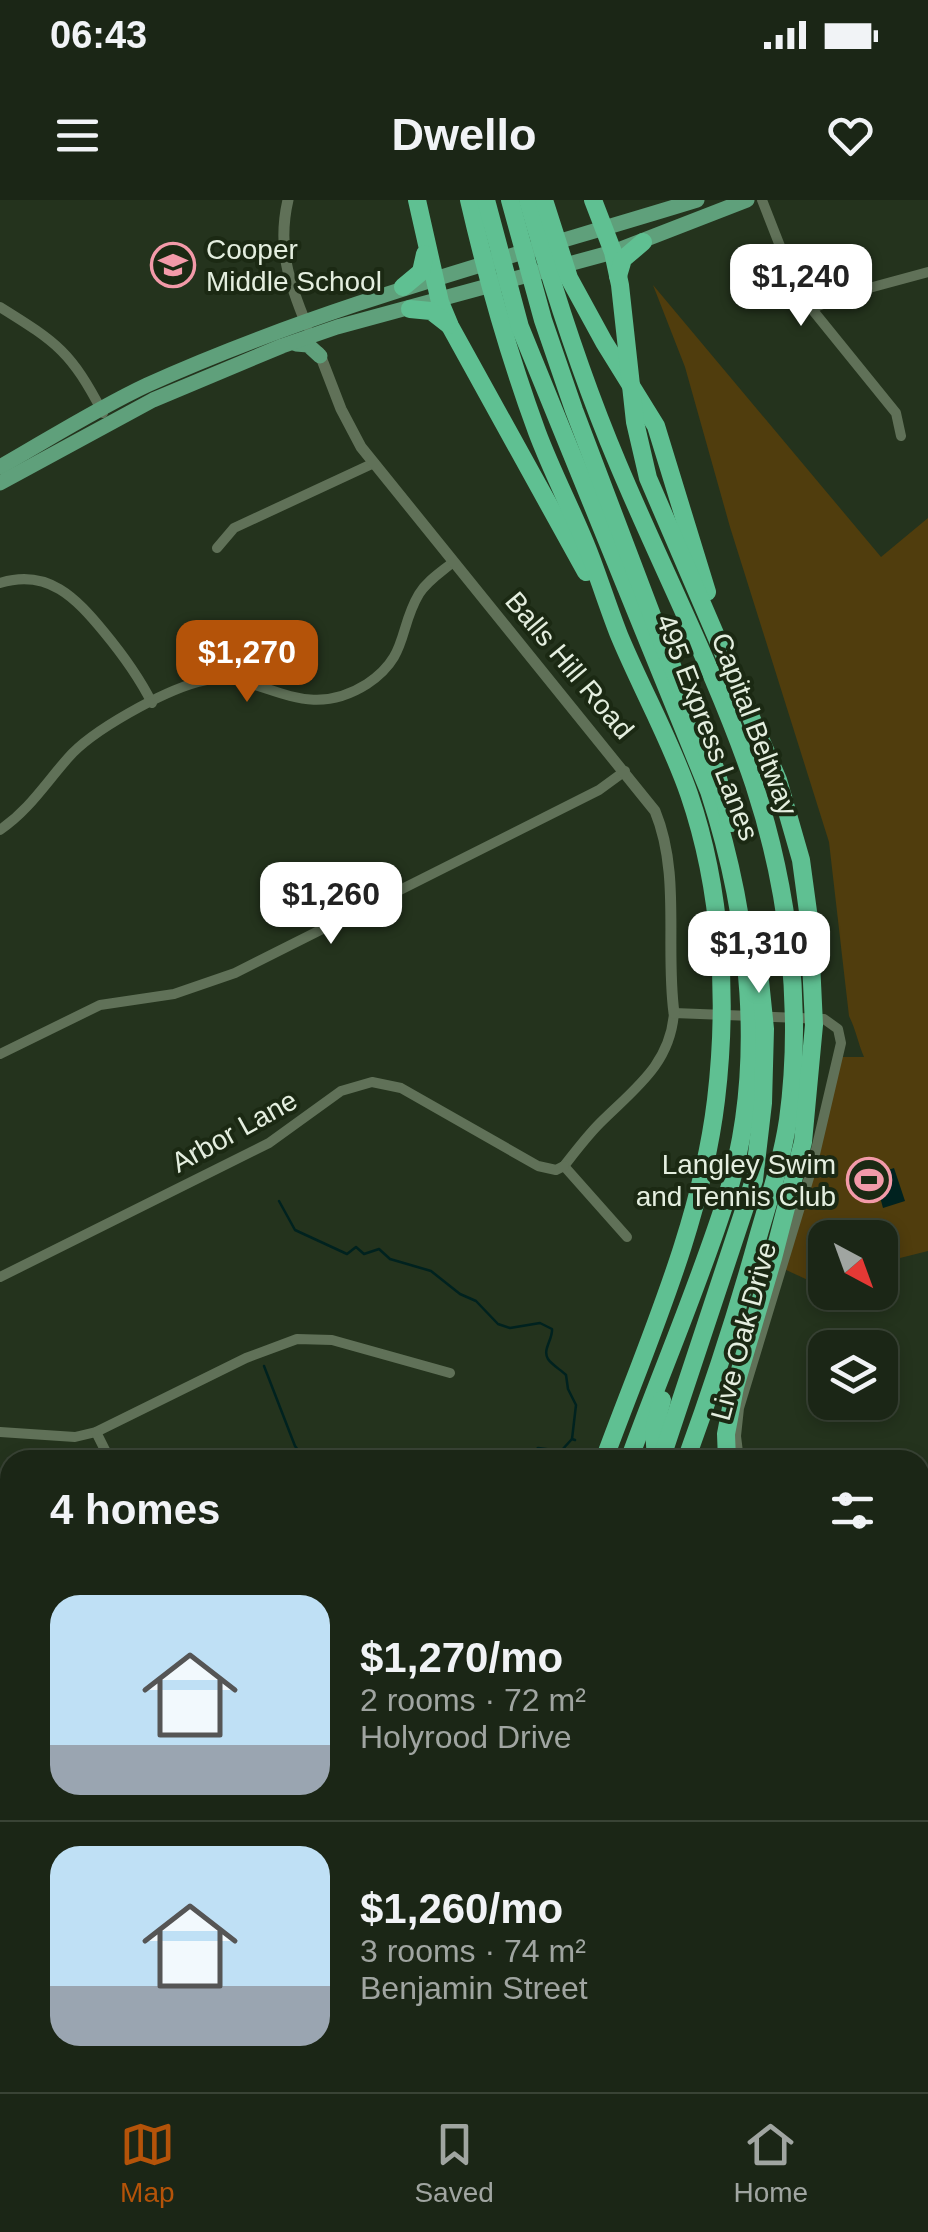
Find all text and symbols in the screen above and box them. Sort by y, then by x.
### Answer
text: 06:43 [50,14,147,56]
icon: menu [50,108,105,163]
icon: heart [823,108,878,163]
text: Dwello [391,109,537,160]
place label: Cooper Middle School [206,234,382,297]
school or university icon: Cooper Middle School [150,242,196,288]
pin: $1,240 [720,244,882,329]
text: $1,240 [752,258,850,294]
street label: Balls Hill Road [499,586,640,745]
street label: 495 Express Lanes [650,610,765,845]
pin: $1,270 [166,620,328,705]
street label: Capital Beltway [705,629,804,820]
text: $1,270 [198,634,296,670]
pin: $1,260 [250,862,412,947]
text: $1,260 [282,876,380,912]
pin: $1,310 [678,911,840,996]
text: $1,310 [710,925,808,961]
street label: Arbor Lane [166,1084,302,1179]
place label: Langley Swim and Tennis Club [636,1149,836,1212]
sports icon: Langley Swim and Tennis Club [846,1157,892,1203]
north arrow [808,1220,898,1310]
map controls [808,1220,898,1420]
street label: Live Oak Drive [705,1238,782,1424]
button: layers [808,1330,898,1420]
icon: filters [825,1483,880,1538]
text: 4 homes [50,1486,220,1533]
text: $1,270/mo [360,1634,563,1681]
icon: home [130,1635,250,1755]
text: 2 rooms · 72 m² [360,1682,586,1718]
text: Holyrood Drive [360,1719,572,1755]
text: $1,260/mo [360,1885,563,1932]
icon: home [130,1886,250,2006]
text: 3 rooms · 74 m² [360,1933,586,1969]
text: Benjamin Street [360,1970,588,2006]
tab: Map [120,2117,175,2209]
tab: Saved [414,2117,494,2209]
tab: Home [733,2117,808,2209]

